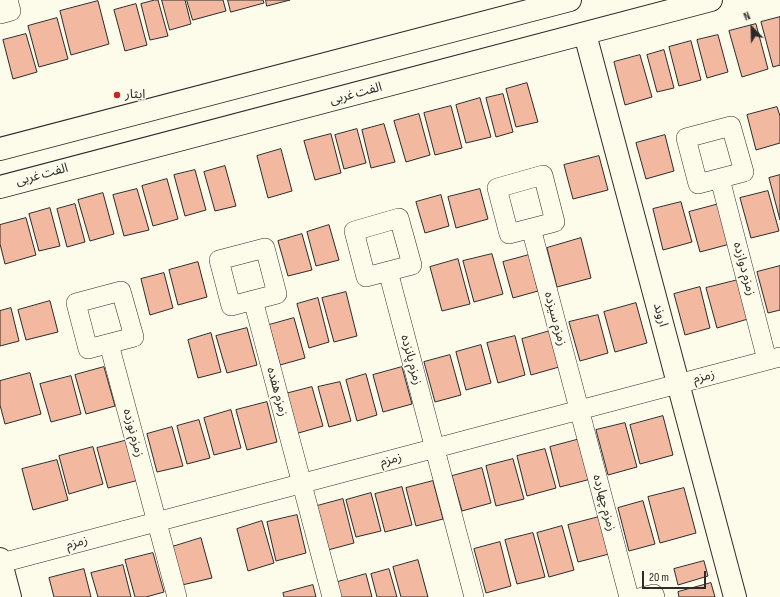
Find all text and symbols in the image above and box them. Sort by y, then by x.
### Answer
north arrow [732,8,772,48]
text: N [742,9,752,24]
street label: الفت غربی [328,80,384,108]
place label: ایثار [125,87,145,103]
marker: ایثار [112,90,122,100]
street label: الفت غربی [14,161,70,189]
street label: زمزم دوازده [729,240,759,298]
street label: زمزم سیزده [540,290,570,348]
street label: اروند [649,301,671,329]
street label: زمزم پانزده [397,333,425,387]
street label: زمزم هفده [263,366,291,418]
street label: زمزم [691,367,717,387]
street label: زمزم نوزده [119,407,147,459]
street label: زمزم [378,450,404,470]
street label: زمزم چهارده [589,473,619,533]
street label: زمزم [64,533,90,553]
scale bar [644,563,708,589]
text: 20 m [649,570,669,585]

